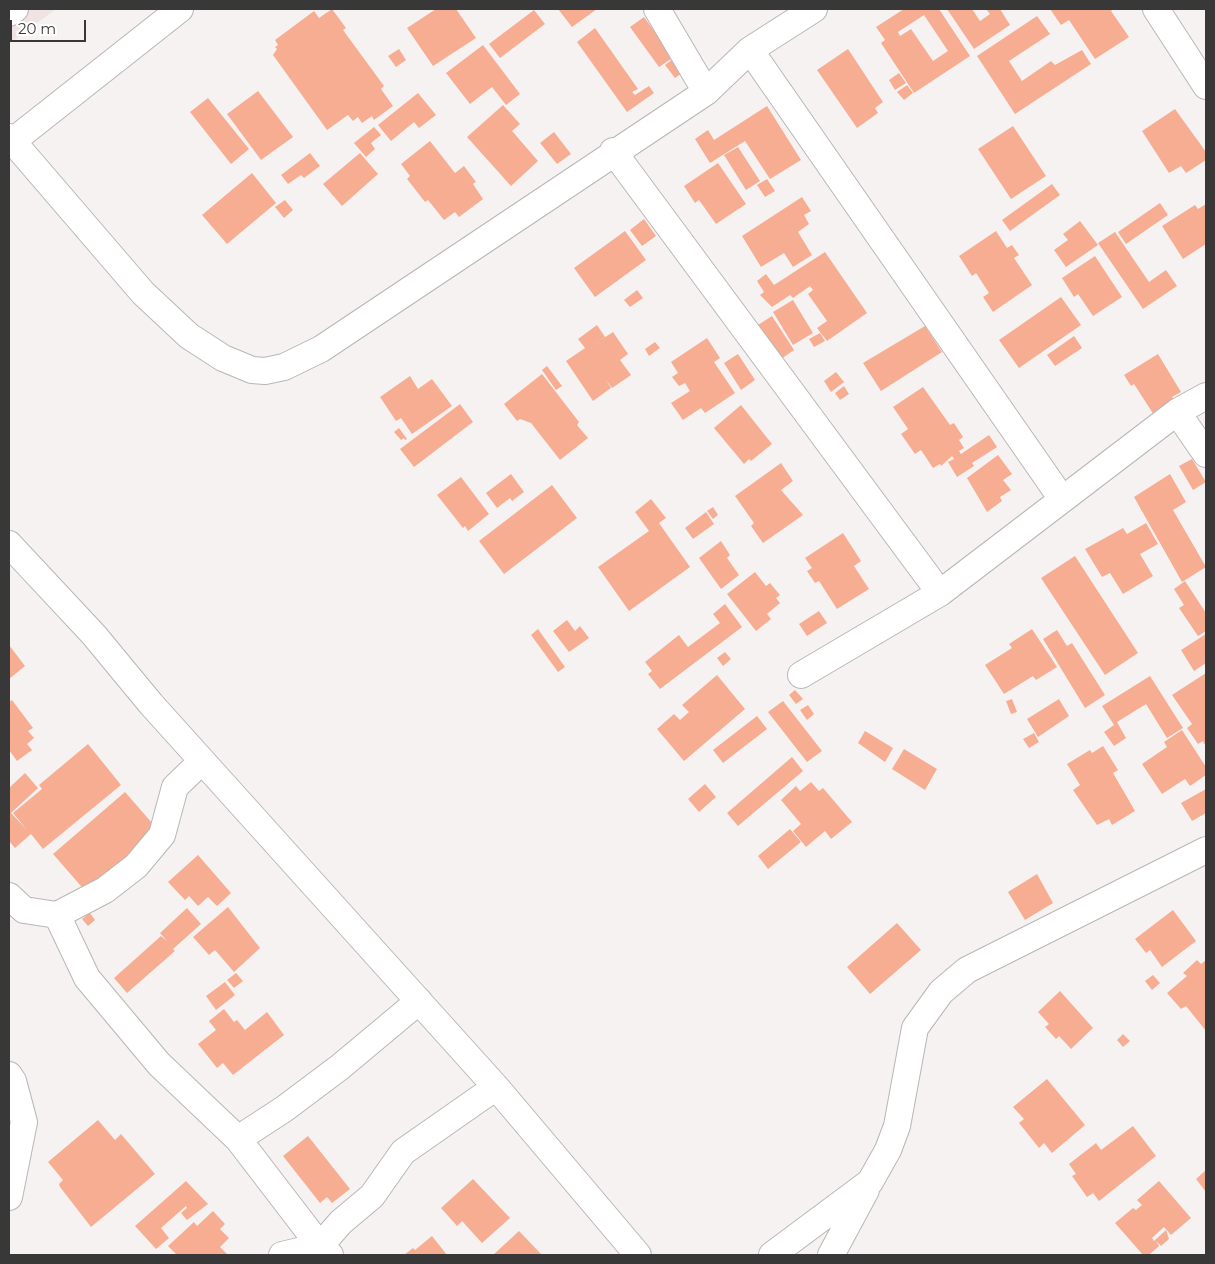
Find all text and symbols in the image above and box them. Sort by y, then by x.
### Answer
scale bar [12,10,89,42]
text: 20 m [18,19,56,38]

